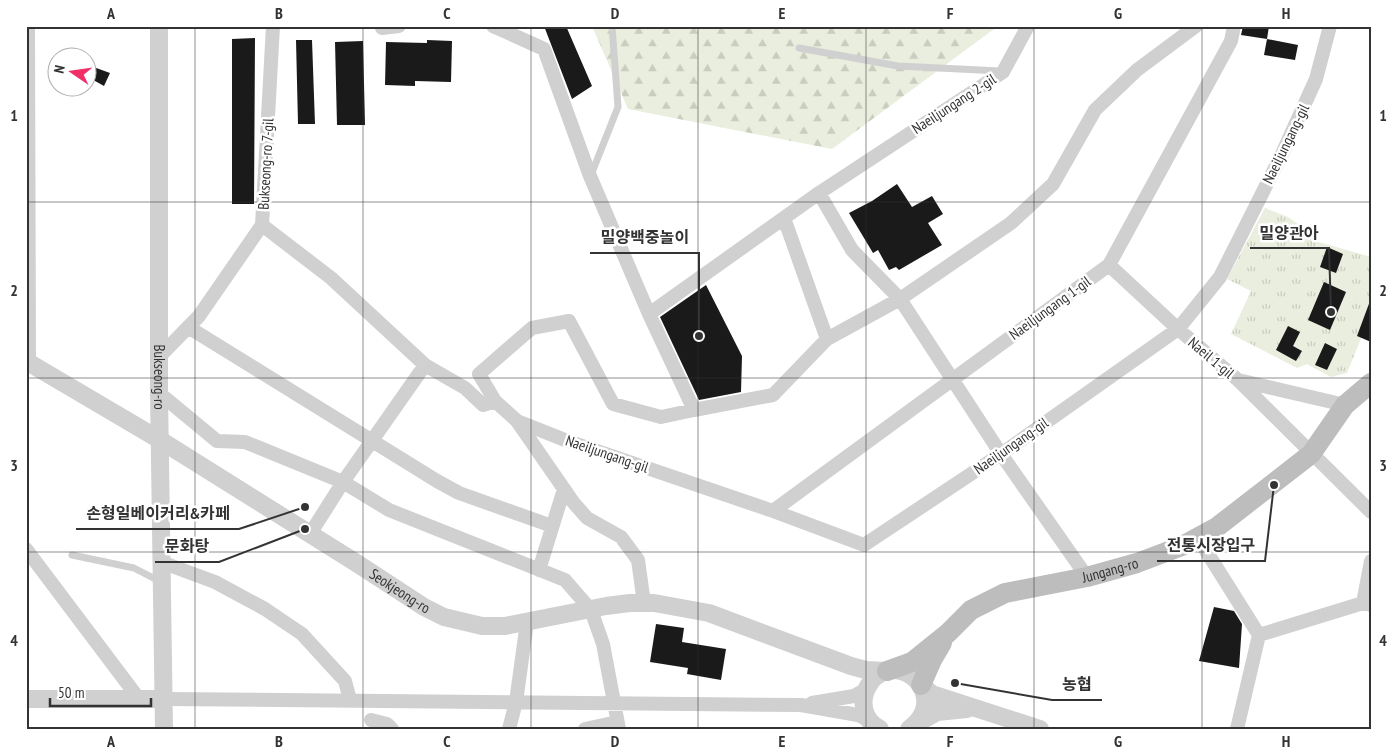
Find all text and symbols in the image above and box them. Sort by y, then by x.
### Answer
text: A [106,3,116,23]
text: B [275,3,283,23]
text: C [443,3,451,23]
text: D [611,3,620,23]
text: E [779,3,786,23]
text: F [947,3,954,23]
text: G [1114,3,1122,23]
text: H [1282,3,1290,23]
north arrow [48,48,98,98]
text: N [50,63,69,75]
street label: Naeiljungang 2-gil [908,69,1000,138]
street label: Naeiljungang-gil [1258,100,1313,187]
text: 1 [10,105,18,125]
text: 1 [1379,105,1387,125]
street label: Bukseong-ro 7-gil [254,117,277,210]
callout: 밀양관아 [1250,217,1329,248]
callout: 밀양백중놀이 [590,222,699,253]
text: 밀양관아 [1260,223,1319,243]
text: 밀양백중놀이 [601,227,689,247]
street label: Naeiljungang 1-gil [1005,271,1095,344]
text: 2 [10,280,18,300]
text: 2 [1379,280,1387,300]
street label: Naeil 1-gil [1184,333,1239,383]
street label: Bukseong-ro [150,344,169,410]
street label: Naeiljungang-gil [970,413,1052,478]
street label: Naeiljungang-gil [563,430,652,477]
text: 3 [10,455,18,475]
text: 3 [1379,455,1387,475]
callout: 손형일베이커리&카페 [76,498,239,529]
text: 손형일베이커리&카페 [86,503,230,523]
callout: 전통시장입구 [1157,530,1265,561]
callout: 문화탕 [155,531,219,562]
text: 전통시장입구 [1167,535,1255,555]
text: 문화탕 [165,536,209,556]
street label: Jungang-ro [1080,553,1140,587]
street label: Seokjeong-ro [366,564,433,617]
text: 4 [10,630,18,650]
text: 4 [1379,630,1387,650]
callout: 농협 [1052,669,1102,700]
text: 농협 [1062,674,1092,694]
scale bar [50,675,151,707]
text: 50 m [58,683,84,702]
text: A [106,731,116,751]
text: B [275,731,283,751]
text: C [443,731,451,751]
text: D [611,731,620,751]
text: E [779,731,786,751]
text: F [947,731,954,751]
text: G [1114,731,1122,751]
text: H [1282,731,1290,751]

